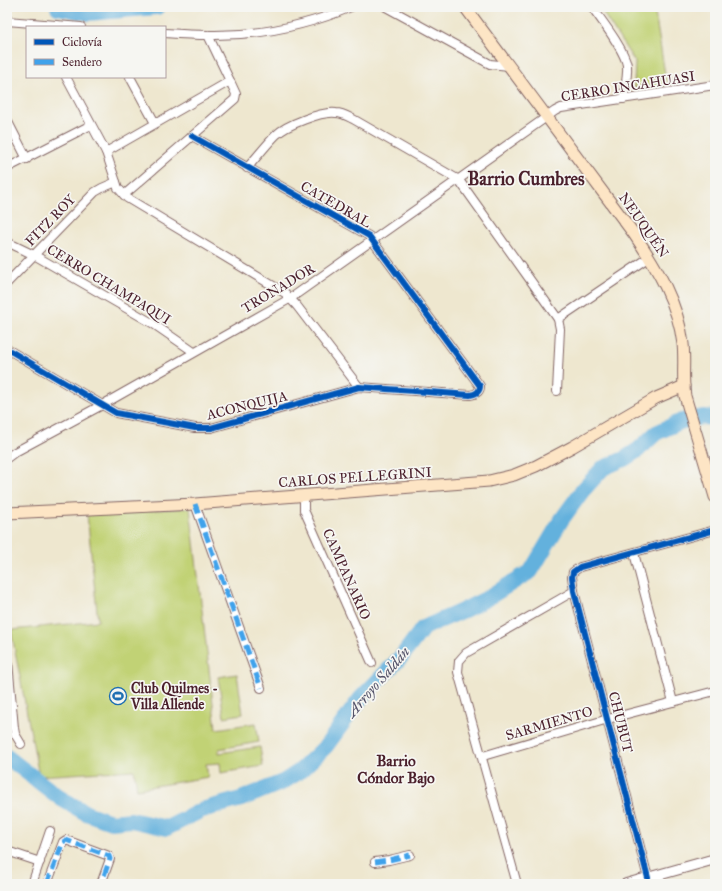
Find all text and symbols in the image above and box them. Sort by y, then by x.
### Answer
legend [26,26,166,78]
text: Ciclovía [62,35,103,49]
text: Sendero [62,55,102,69]
street label: CERRO INCAHUASI [560,67,696,105]
district label: Barrio Cumbres [467,168,585,190]
street label: CATEDRAL [297,177,375,232]
street label: NEUQUÉN [615,188,674,261]
street label: FITZ ROY [22,190,80,250]
street label: CERRO CHAMPAQUI [44,241,174,328]
street label: TRONADOR [239,259,319,317]
street label: ACONQUIJA [204,387,290,425]
street label: CARLOS PELLEGRINI [278,464,432,491]
street label: CAMPANARIO [319,526,374,622]
water label: Arroyo Saldán [341,643,414,722]
place label: Club Quilmes - Villa Allende [130,680,218,713]
sports icon: Club Quilmes - Villa Allende [108,686,128,706]
street label: CHUBUT [605,690,636,755]
street label: SARMIENTO [504,703,595,744]
district label: Barrio Cóndor Bajo [357,752,435,788]

